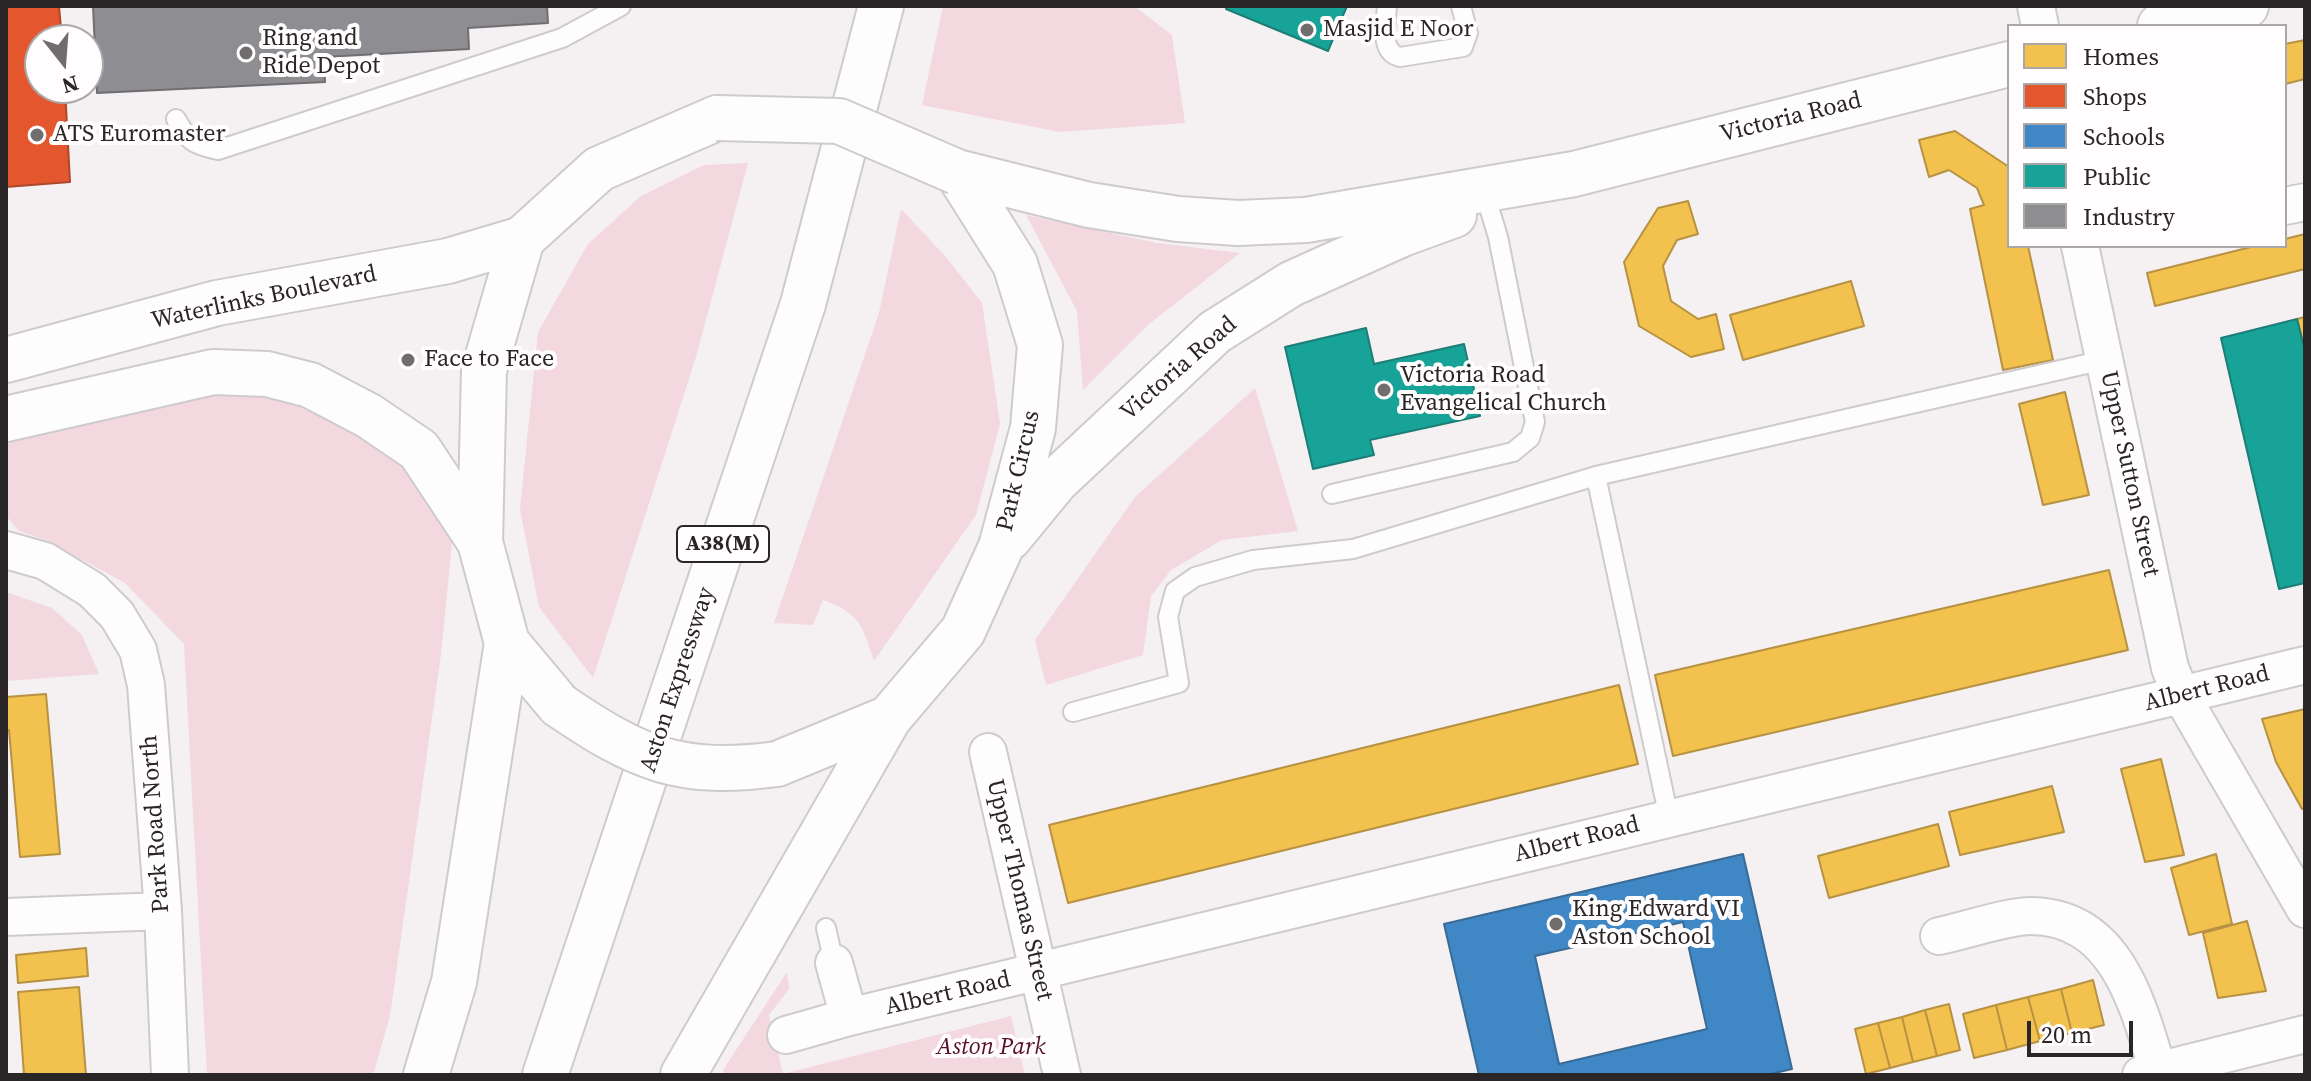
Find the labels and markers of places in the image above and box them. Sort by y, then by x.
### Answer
place label: Masjid E Noor [1323,16,1474,44]
marker: Masjid E Noor [1298,21,1316,39]
place label: Ring and Ride Depot [262,25,380,81]
marker: Ring and Ride Depot [237,44,255,62]
place label: ATS Euromaster [53,121,226,149]
marker: ATS Euromaster [28,126,46,144]
place label: Face to Face [424,346,554,374]
marker: Face to Face [399,351,417,369]
place label: Victoria Road Evangelical Church [1400,362,1607,418]
marker: Victoria Road Evangelical Church [1375,381,1393,399]
place label: King Edward VI Aston School [1572,896,1740,952]
marker: King Edward VI Aston School [1547,915,1565,933]

